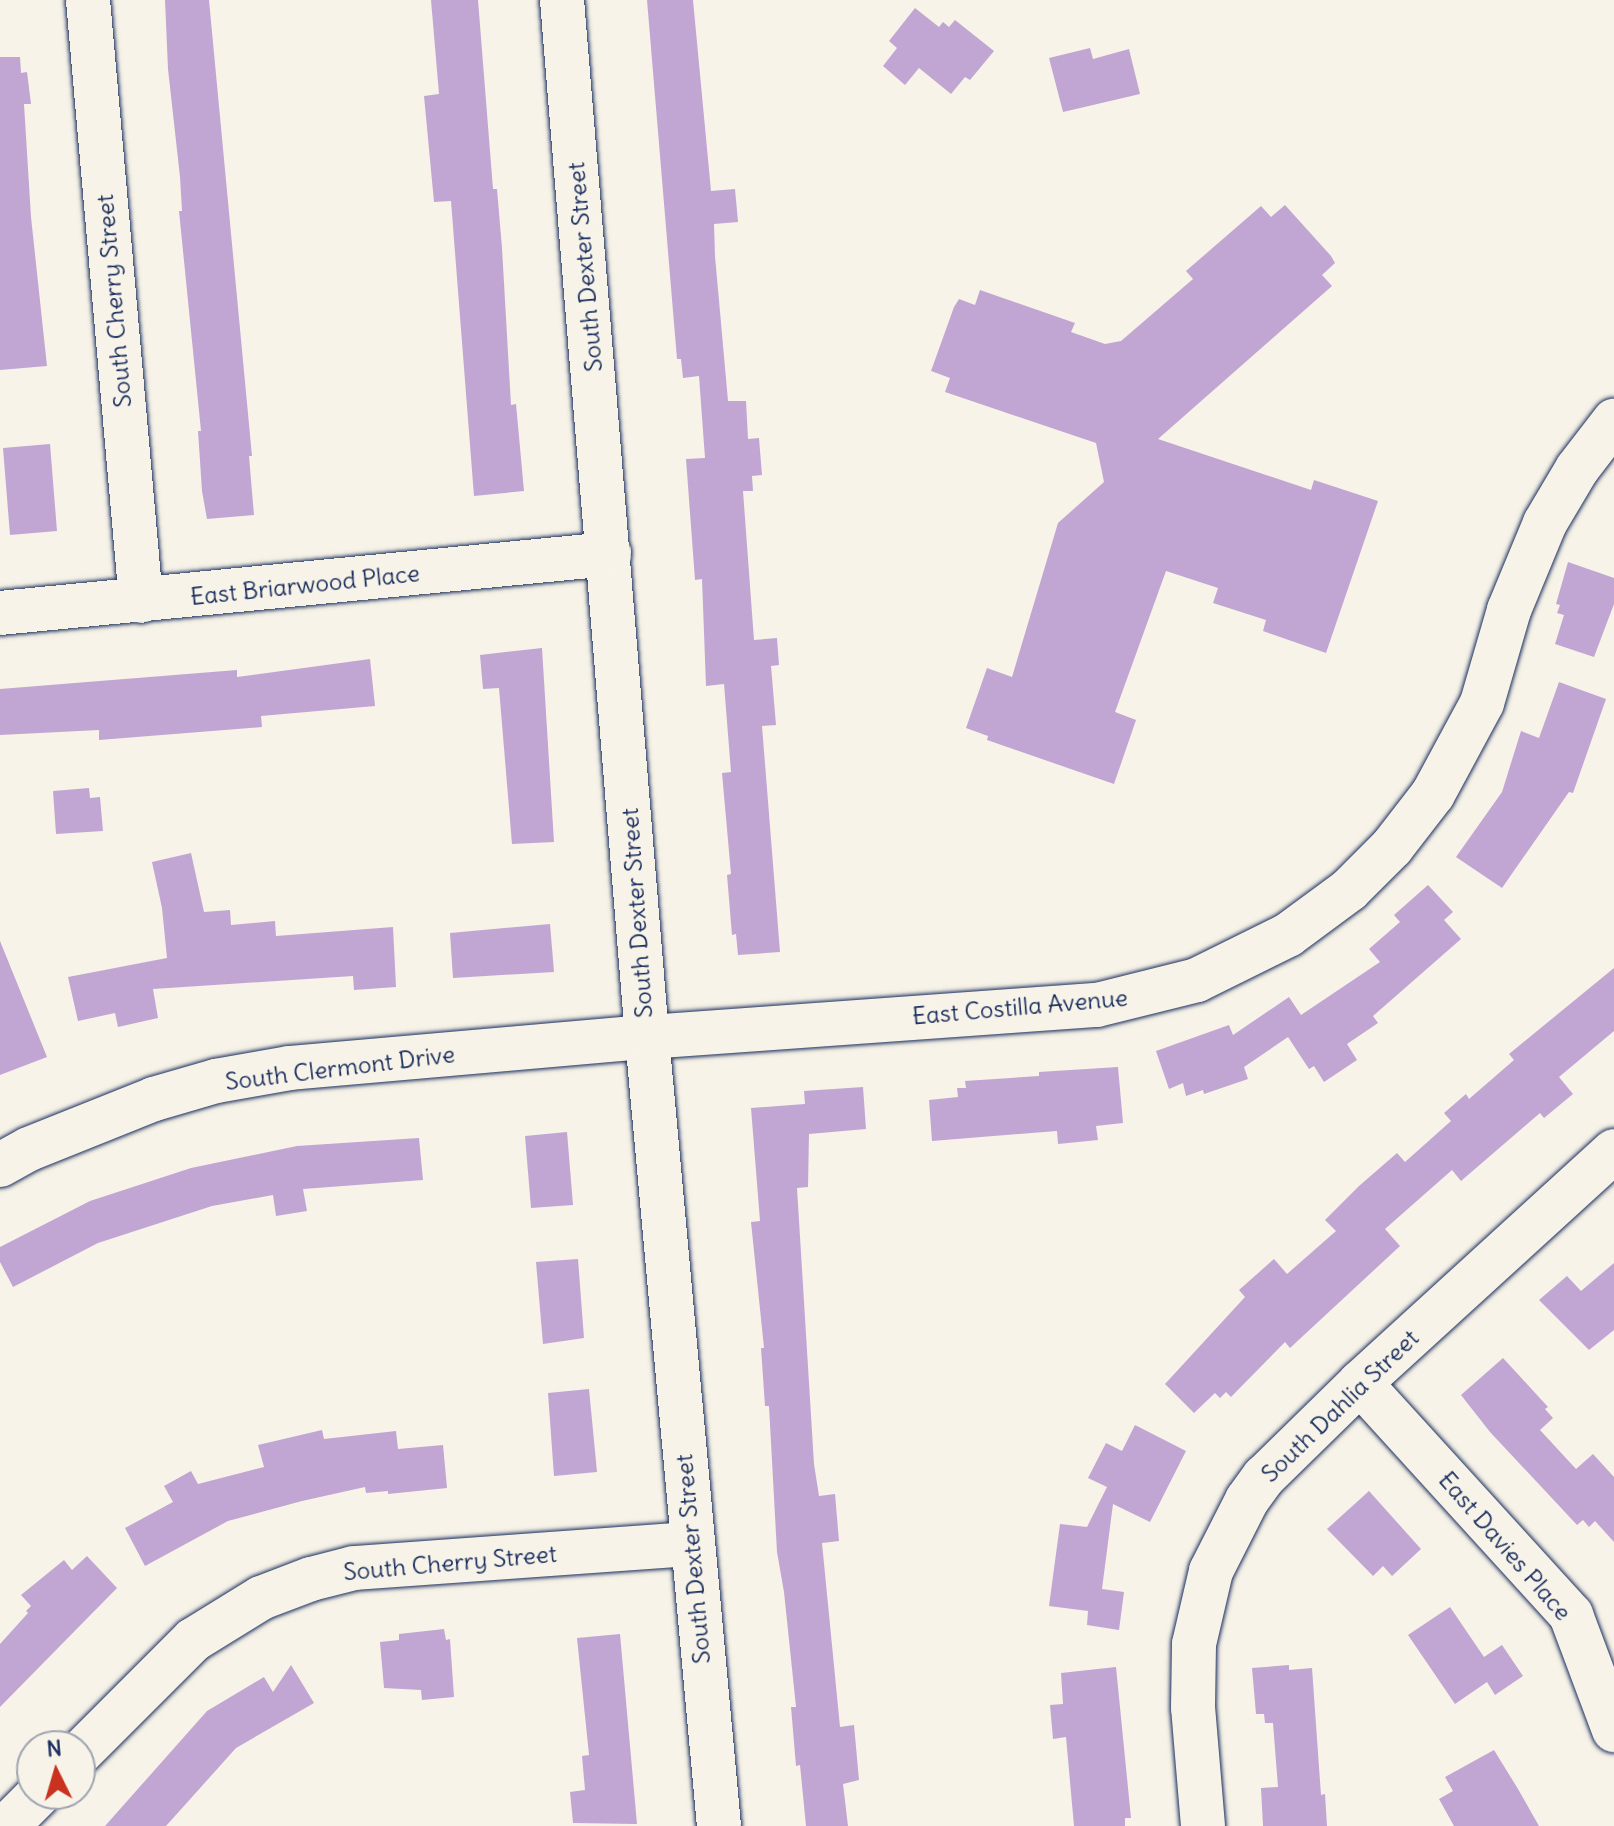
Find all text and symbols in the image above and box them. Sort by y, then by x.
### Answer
street label: South Dexter Street [561,161,609,373]
street label: South Cherry Street [90,193,138,409]
street label: East Briarwood Place [189,559,421,611]
street label: South Dexter Street [615,807,659,1019]
street label: East Costilla Avenue [911,983,1129,1031]
street label: South Clermont Drive [224,1040,456,1096]
street label: South Dahlia Street [1255,1324,1425,1488]
street label: South Dexter Street [669,1453,717,1665]
street label: East Davies Place [1433,1466,1577,1626]
street label: South Cherry Street [342,1539,558,1587]
north arrow [16,1730,96,1810]
text: N [45,1733,63,1763]

